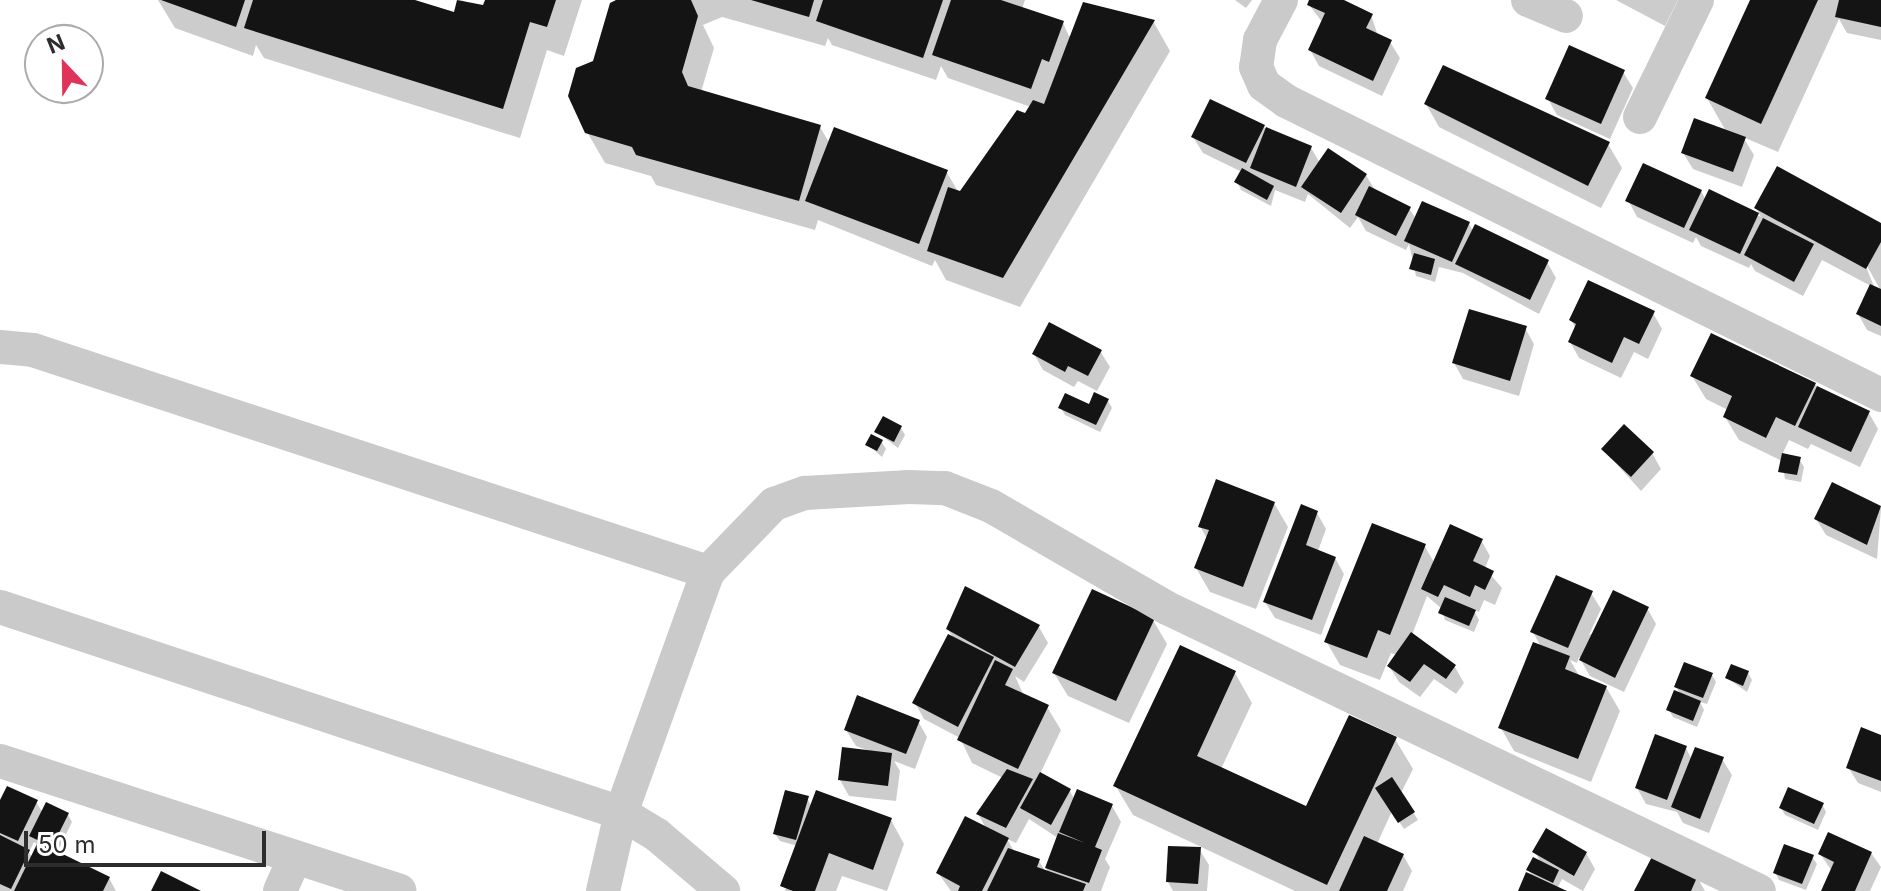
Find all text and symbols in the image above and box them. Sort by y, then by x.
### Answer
north arrow [24,24,104,104]
text: N [43,28,68,59]
scale bar [28,815,270,865]
text: 50 m [38,830,96,859]

